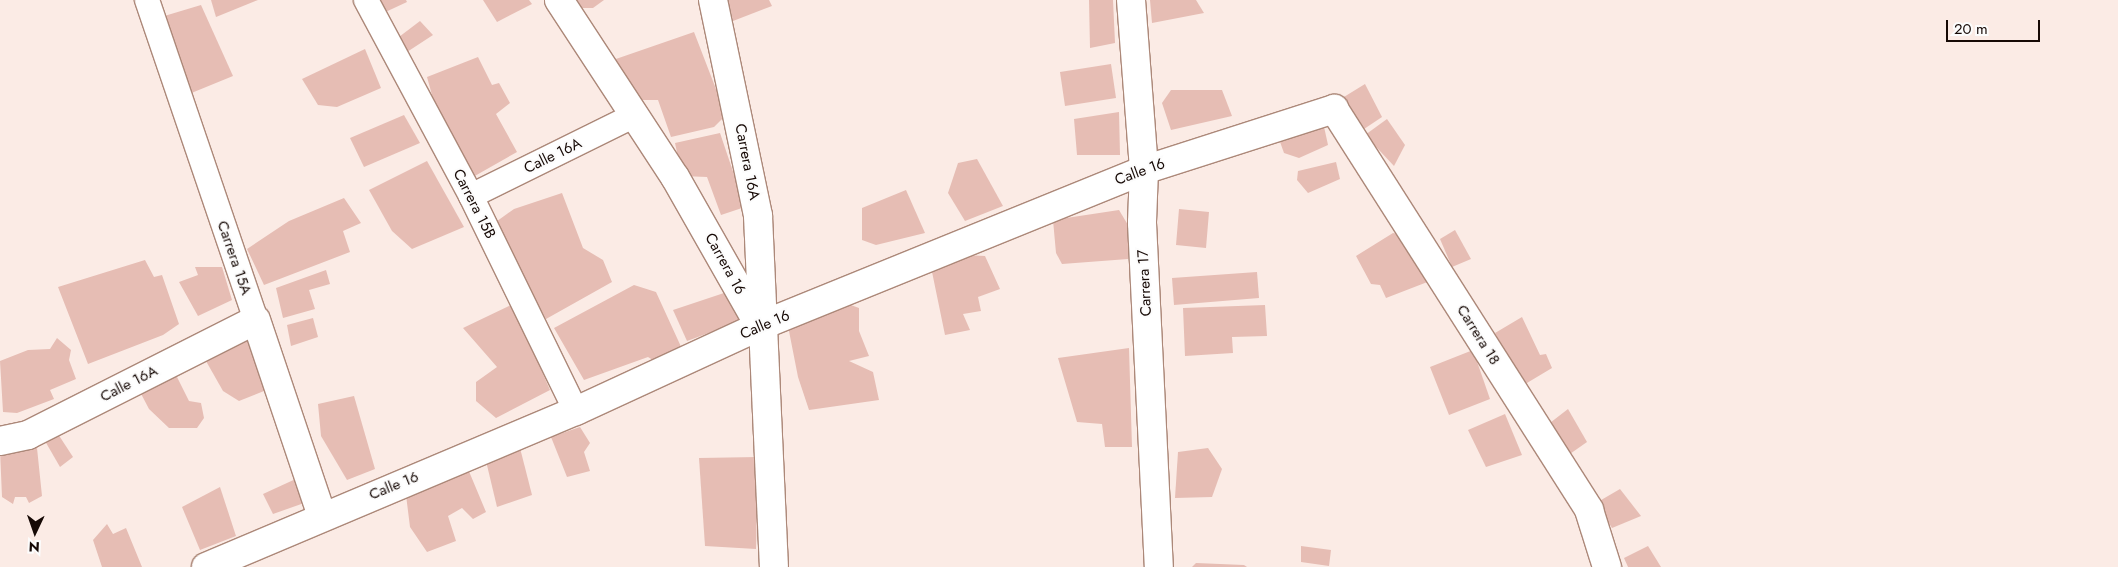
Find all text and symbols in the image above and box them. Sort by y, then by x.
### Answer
scale bar [1948,10,2042,42]
text: 20 m [1954,18,1988,40]
street label: Carrera 16A [731,122,763,202]
street label: Calle 16A [521,134,585,178]
street label: Calle 16 [1112,155,1168,189]
street label: Carrera 15B [449,166,499,242]
street label: Carrera 15A [213,219,255,297]
street label: Carrera 16 [701,230,749,298]
street label: Carrera 17 [1134,249,1156,317]
street label: Carrera 18 [1453,302,1503,368]
street label: Calle 16 [738,307,792,343]
street label: Calle 16A [97,362,161,406]
street label: Calle 16 [367,468,421,504]
north arrow [10,507,60,557]
text: N [28,537,40,557]

